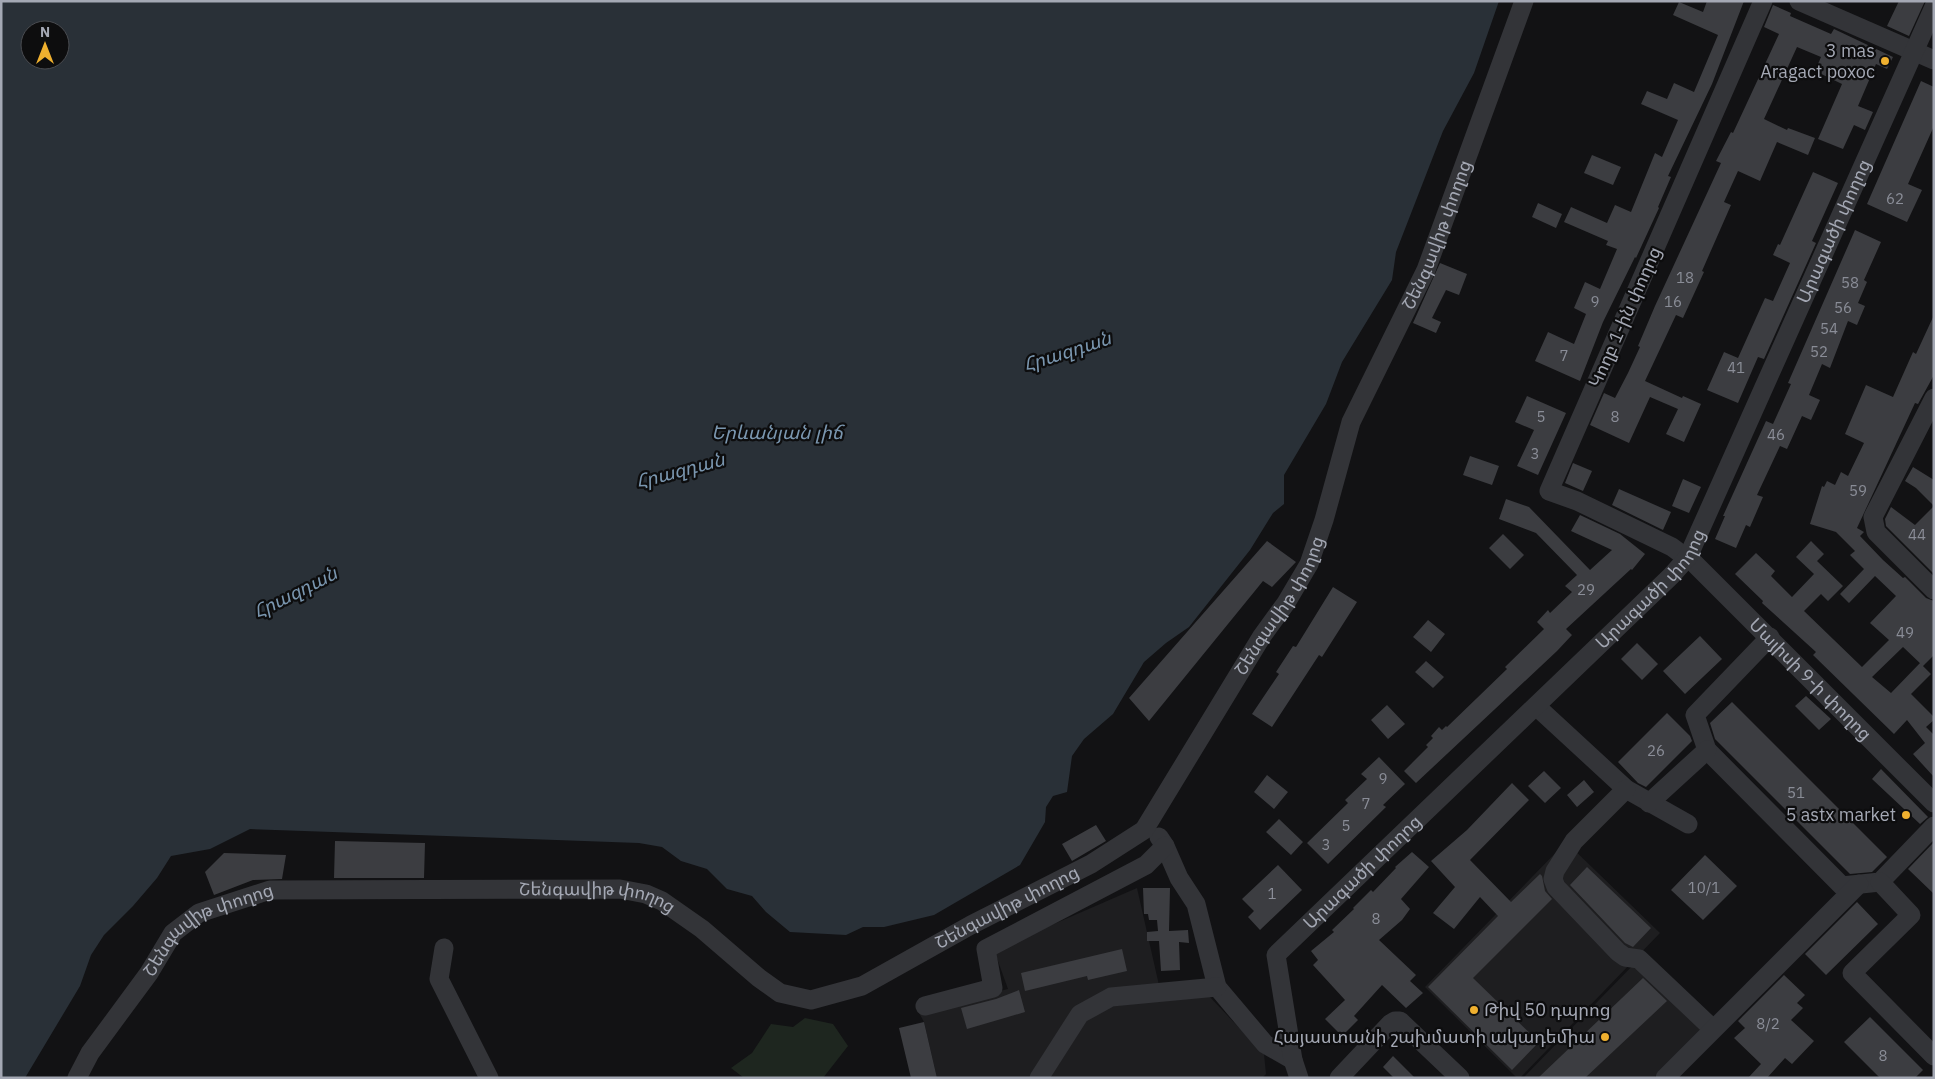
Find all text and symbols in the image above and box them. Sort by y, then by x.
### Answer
north arrow [20,20,70,70]
text: N [40,23,50,41]
place label: 3 mas Aragact poxoc [1760,39,1875,83]
marker: 3 mas Aragact poxoc [1879,55,1891,67]
street label: Արագածի փողոց [1791,156,1875,307]
street label: Շենգավիթ փողոց [1396,157,1476,313]
house number: 62 [1886,189,1904,208]
street label: Կողբ 1-ին փողոց [1583,243,1666,391]
house number: 18 [1676,268,1694,287]
house number: 58 [1841,273,1859,292]
house number: 9 [1590,292,1600,311]
house number: 16 [1664,292,1682,311]
house number: 56 [1834,298,1852,317]
house number: 54 [1820,319,1838,338]
water label: Հրազդան [1020,325,1115,376]
house number: 52 [1810,342,1828,361]
house number: 7 [1559,346,1569,365]
house number: 41 [1727,358,1745,377]
house number: 5 [1536,407,1546,426]
house number: 8 [1610,407,1620,426]
water label: Երևանյան լիճ [711,420,846,444]
house number: 46 [1767,425,1785,444]
house number: 3 [1530,444,1540,463]
water label: Հրազդան [633,446,729,493]
house number: 59 [1849,481,1867,500]
street label: Արագածի փողոց [1590,525,1710,653]
house number: 44 [1908,525,1926,544]
street label: Շենգավիթ փողոց [1229,533,1329,679]
water label: Հրազդան [249,560,342,623]
house number: 29 [1577,580,1595,599]
street label: Մայիսի 9-ի փողոց [1745,613,1877,745]
house number: 49 [1896,623,1914,642]
house number: 26 [1647,741,1665,760]
house number: 9 [1378,769,1388,788]
house number: 51 [1787,783,1805,802]
house number: 7 [1361,794,1371,813]
place label: 5 astx market [1786,803,1896,826]
marker: 5 astx market [1900,809,1912,821]
street label: Արագածի փողոց [1298,810,1426,934]
house number: 5 [1341,816,1351,835]
house number: 3 [1321,835,1331,854]
street label: Շենգավիթ փողոց [931,860,1083,954]
street label: Շենգավիթ փողոց [519,877,680,918]
street label: Շենգավիթ փողոց [138,878,276,980]
house number: 10/1 [1688,878,1720,897]
house number: 1 [1267,884,1277,903]
house number: 8 [1371,909,1381,928]
place label: Թիվ 50 դպրոց [1484,998,1611,1021]
marker: Թիվ 50 դպրոց [1468,1004,1480,1016]
house number: 8/2 [1756,1014,1780,1033]
place label: Հայաստանի շախմատի ակադեմիա [1274,1025,1595,1048]
marker: Հայաստանի շախմատի ակադեմիա [1599,1031,1611,1043]
house number: 8 [1878,1046,1888,1065]

